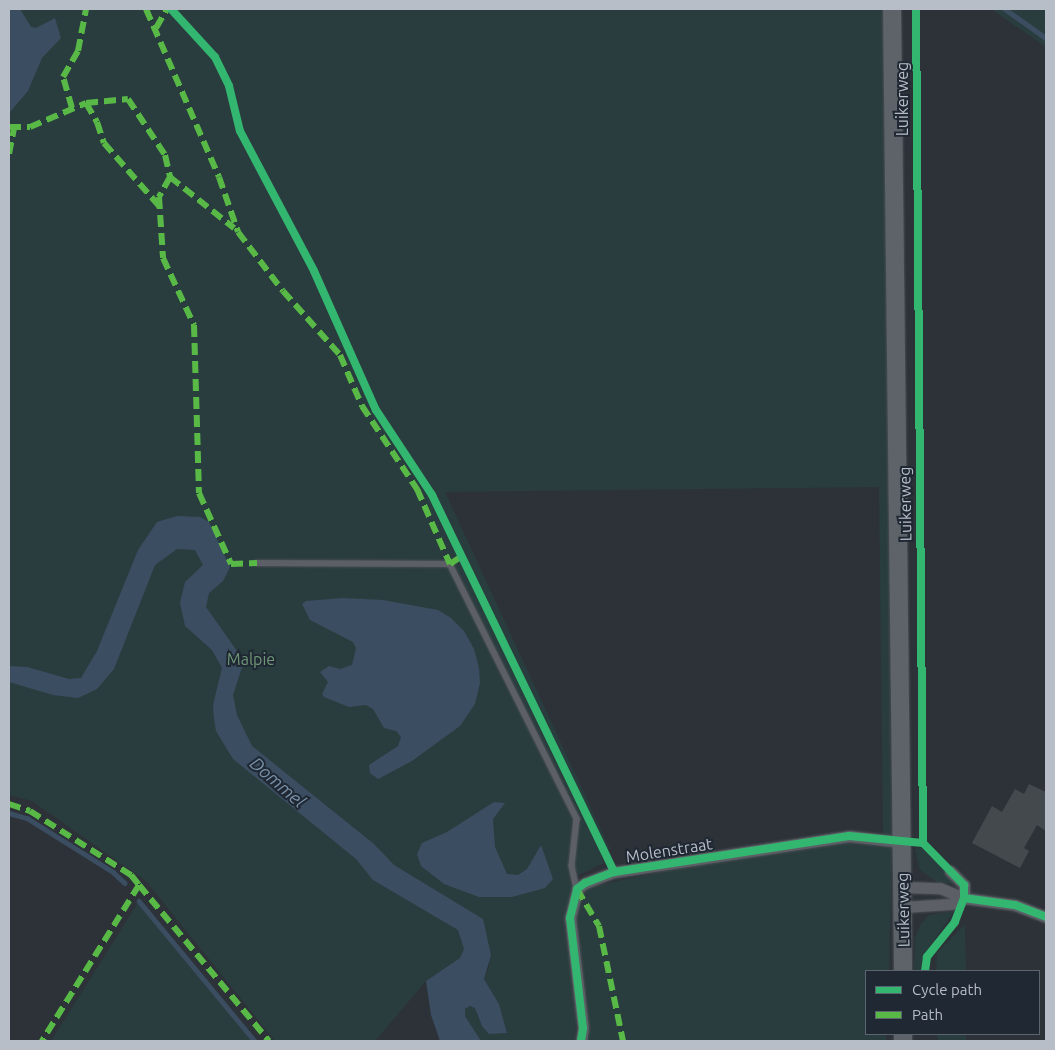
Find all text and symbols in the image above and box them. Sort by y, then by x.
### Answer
street label: Luikerweg [892,62,912,136]
street label: Luikerweg [895,467,915,541]
park label: Malpie [227,649,275,669]
water label: Dommel [246,752,310,812]
street label: Molenstraat [624,834,714,866]
street label: Luikerweg [893,873,913,947]
legend [865,970,1040,1035]
text: Cycle path [912,981,982,998]
text: Path [912,1006,943,1023]

